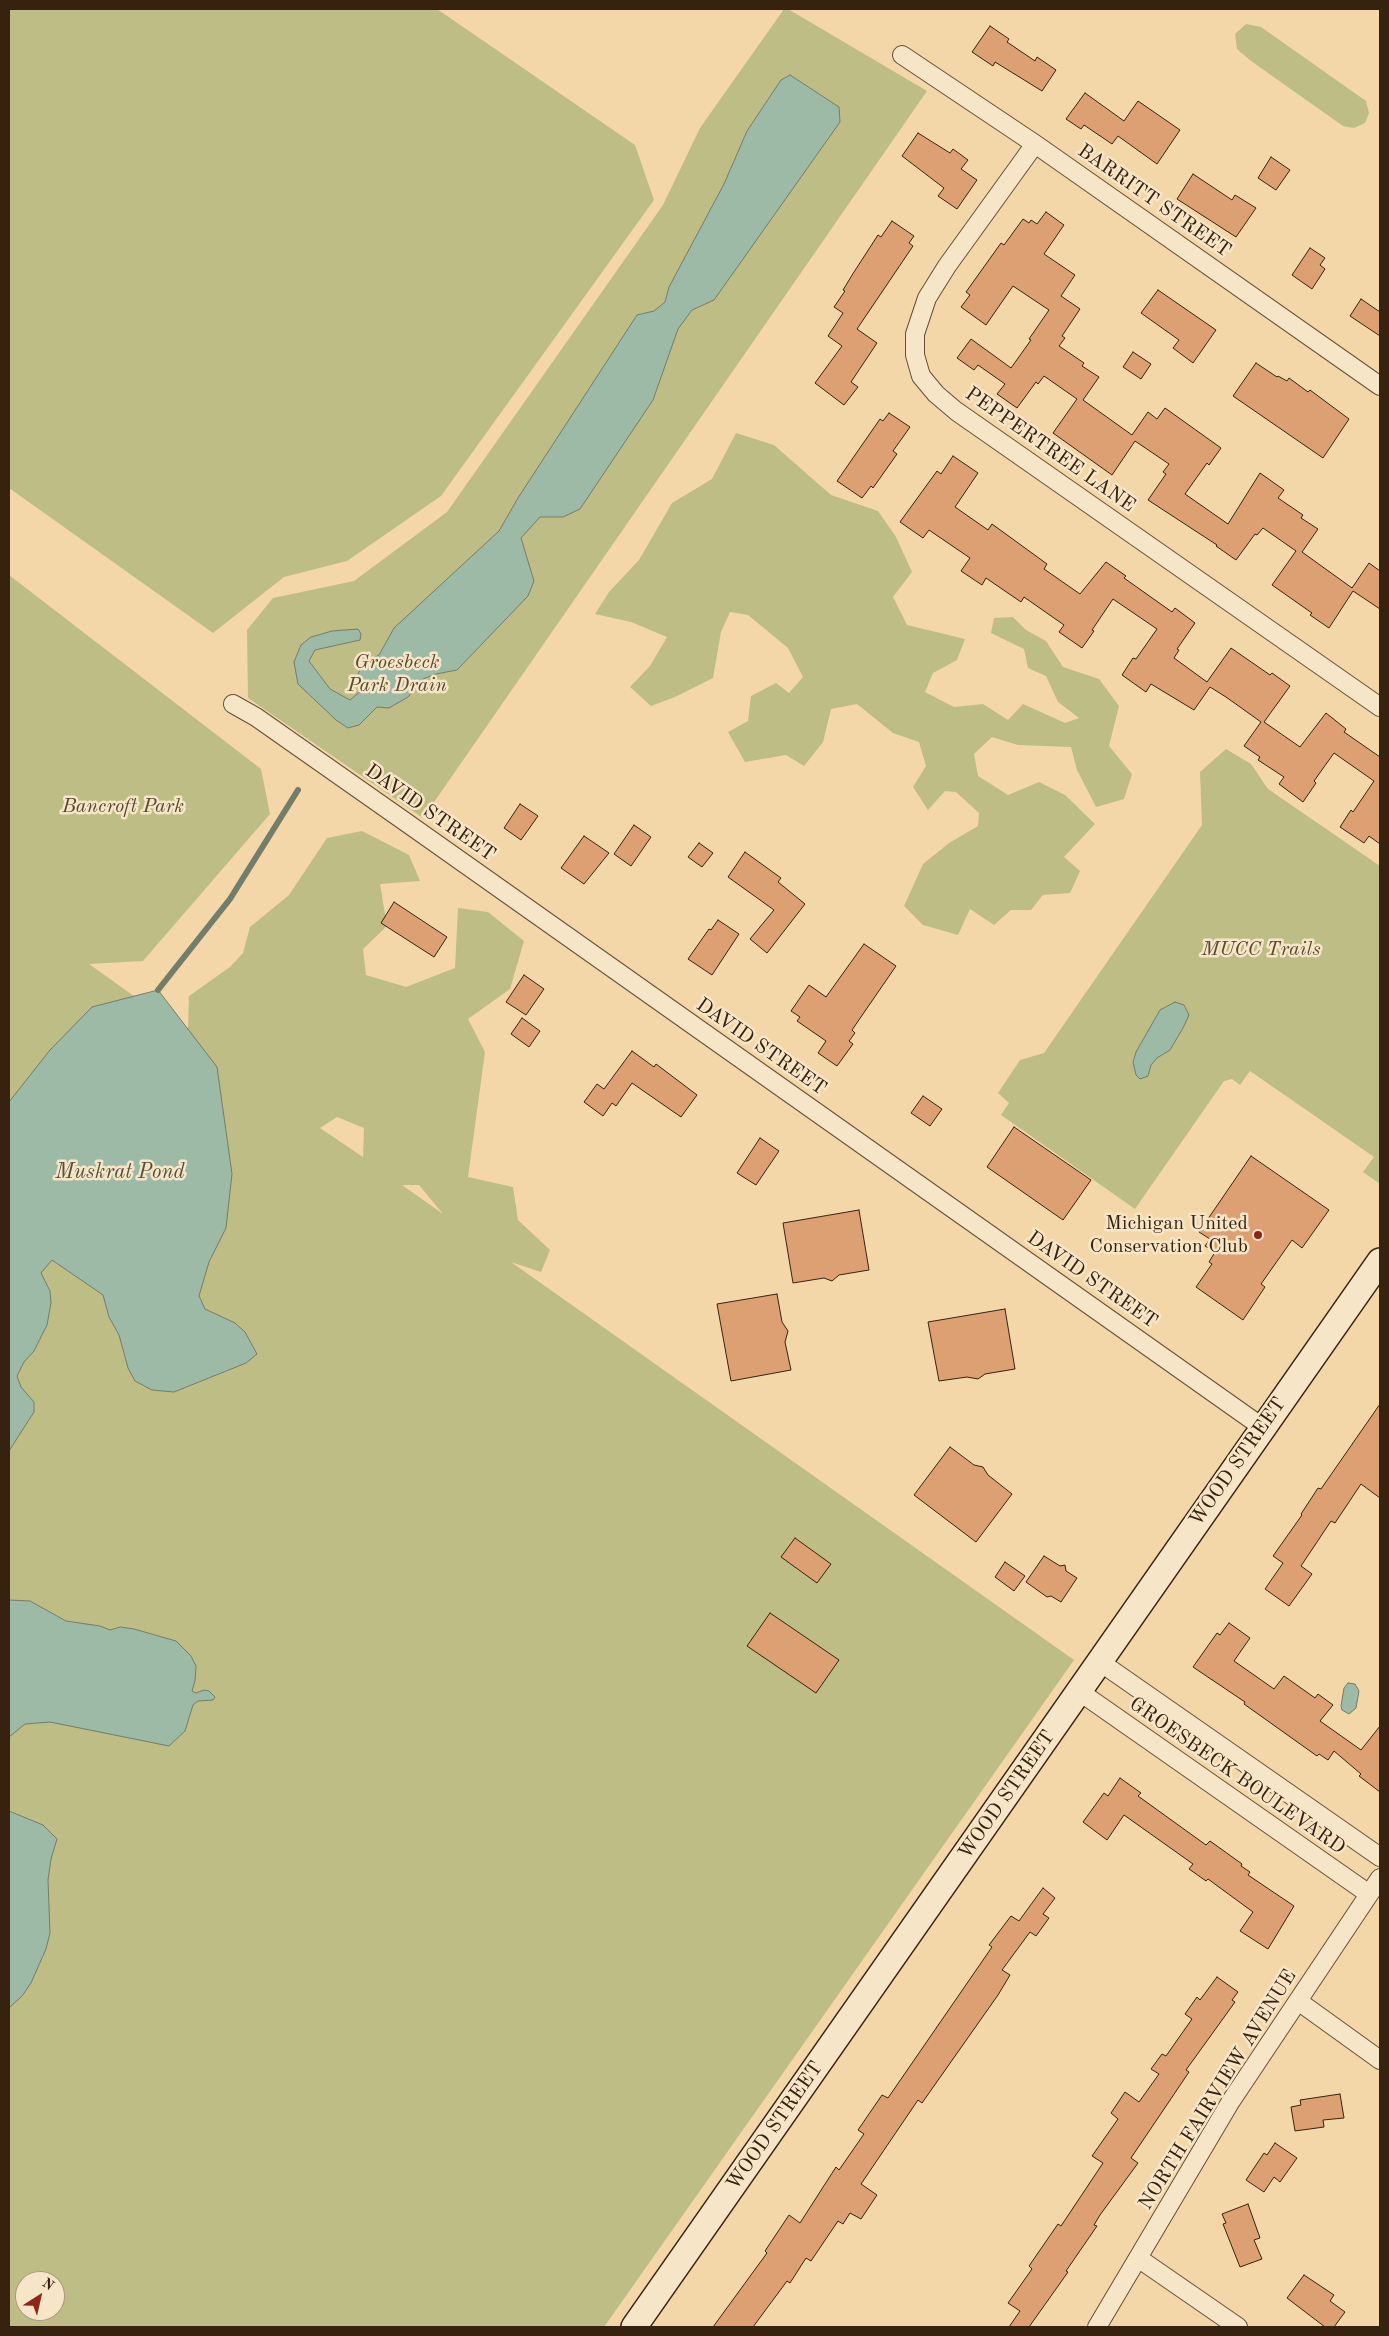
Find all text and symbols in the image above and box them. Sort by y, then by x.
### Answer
street label: BARRITT STREET [1073,139,1235,263]
street label: PEPPERTREE LANE [960,382,1140,518]
park label: Groesbeck Park Drain [347,651,447,698]
street label: DAVID STREET [360,759,500,867]
park label: Bancroft Park [62,795,184,819]
park label: MUCC Trails [1201,938,1321,962]
street label: DAVID STREET [691,993,831,1101]
water label: Muskrat Pond [55,1159,185,1185]
place label: Michigan United Conservation Club [1090,1212,1248,1259]
street label: DAVID STREET [1022,1226,1162,1334]
marker: Michigan United Conservation Club [1252,1229,1264,1241]
street label: WOOD STREET [1185,1393,1291,1531]
street label: GROESBECK BOULEVARD [1124,1692,1350,1860]
street label: WOOD STREET [954,1726,1060,1864]
street label: NORTH FAIRVIEW AVENUE [1134,1965,1302,2215]
street label: WOOD STREET [722,2057,828,2195]
north arrow [15,2271,65,2321]
text: N [40,2276,56,2293]

